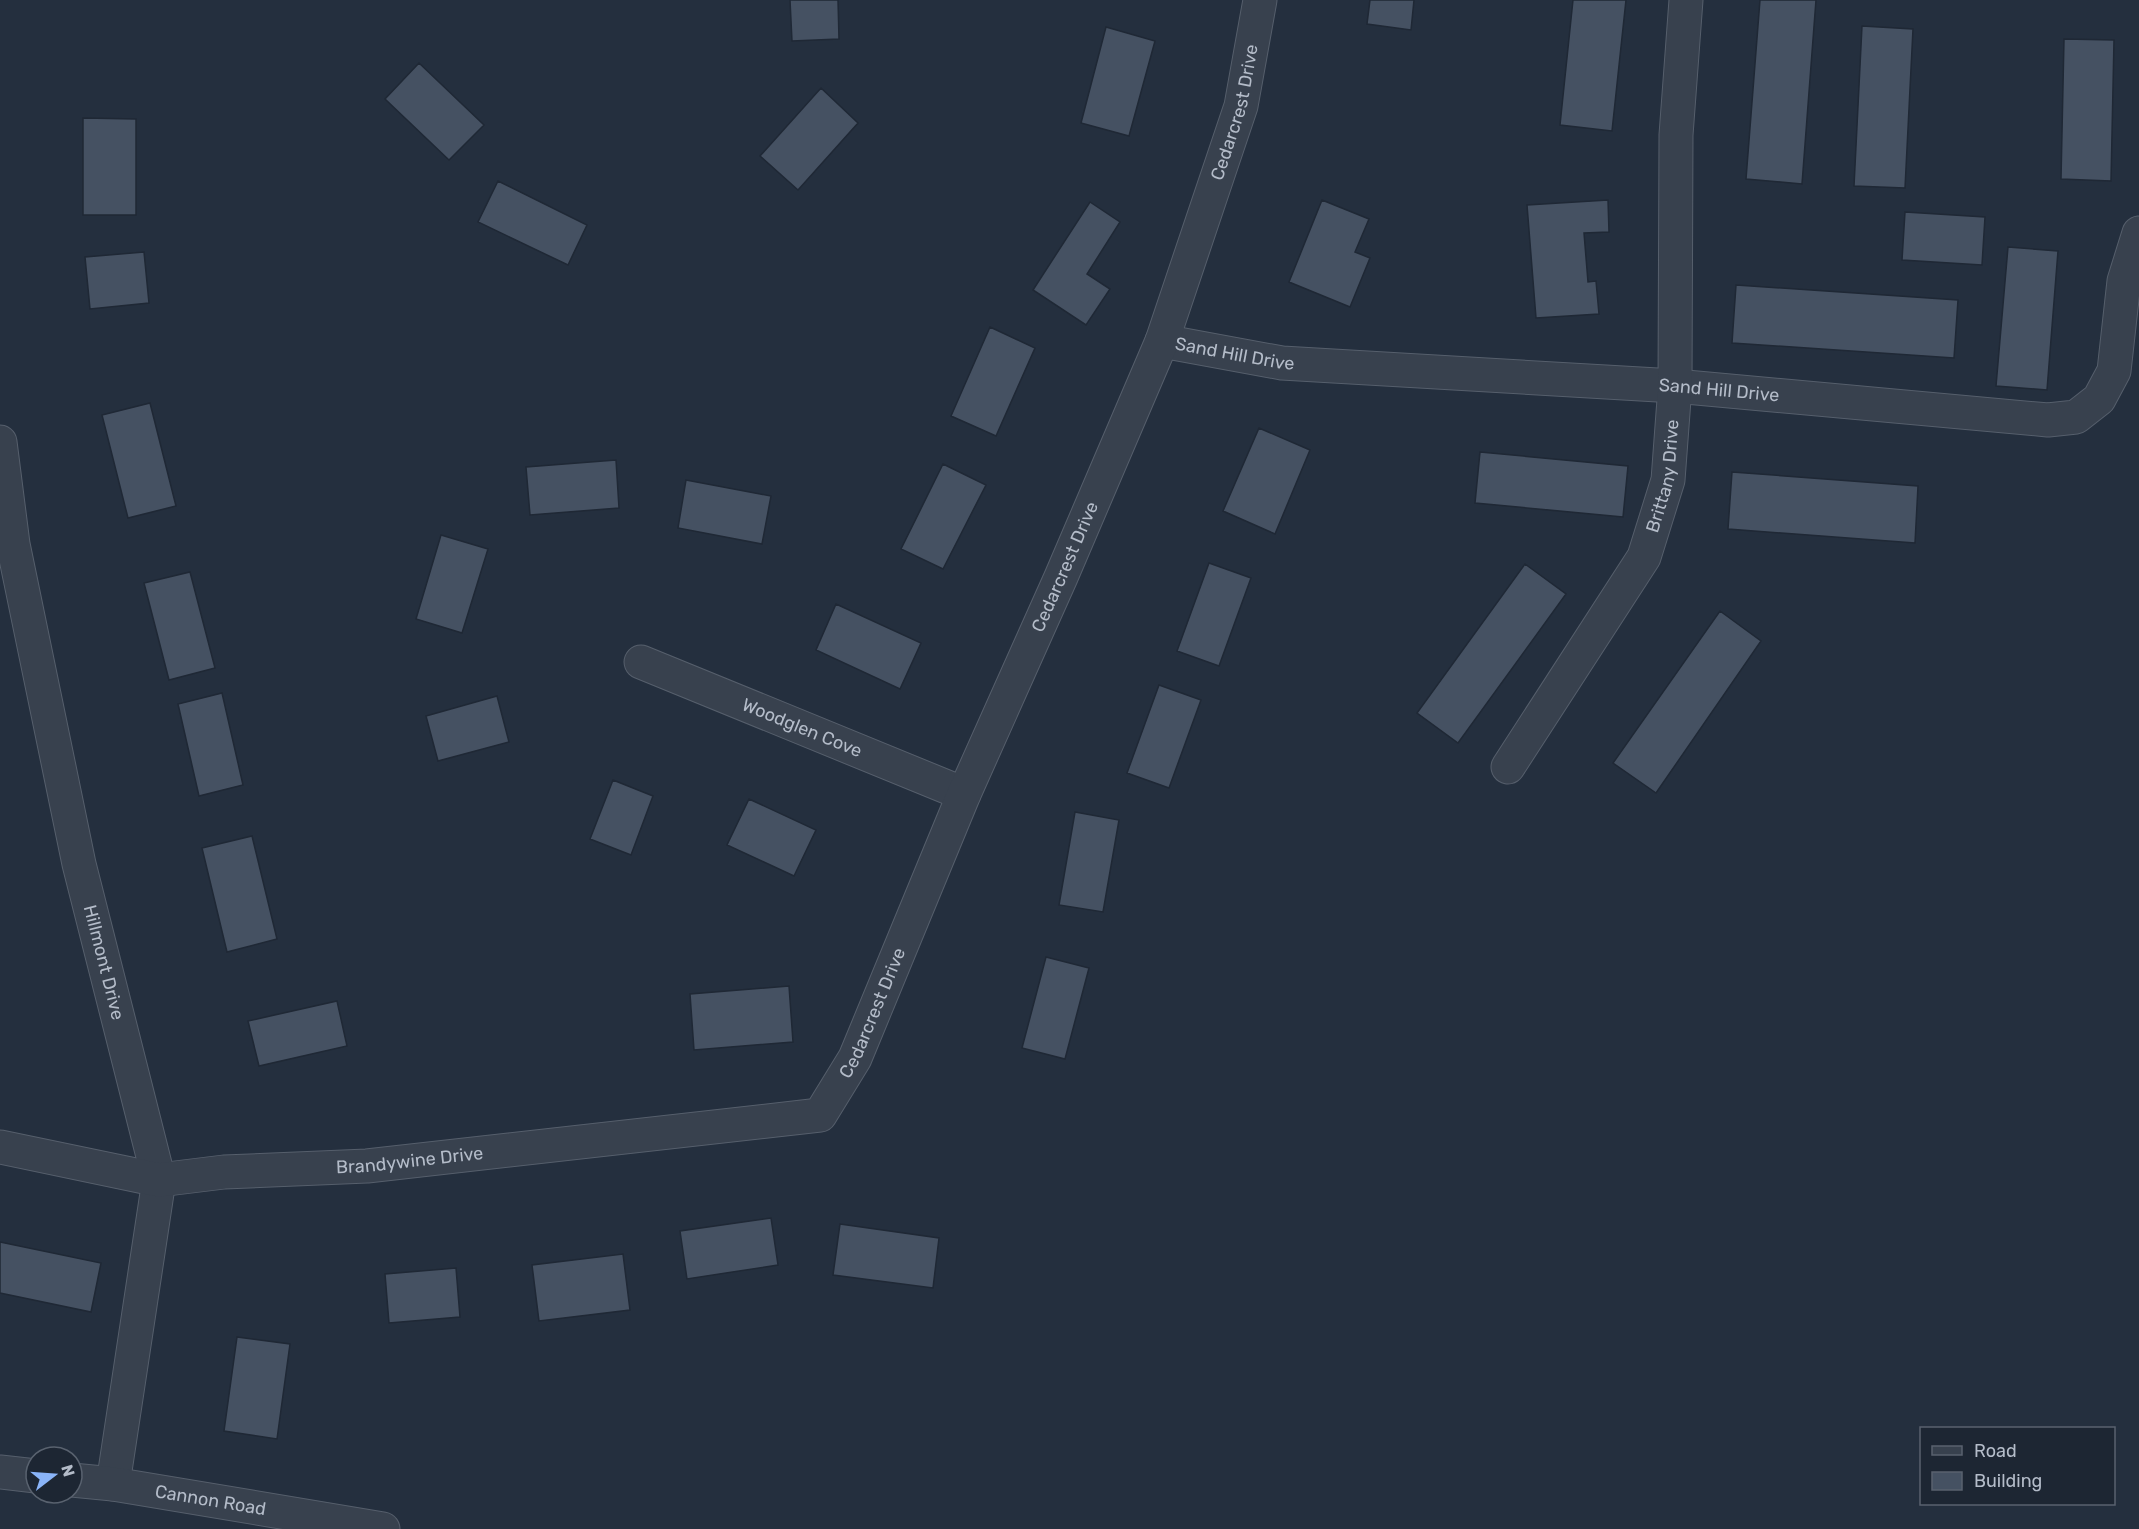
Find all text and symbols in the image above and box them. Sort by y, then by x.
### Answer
street label: Cedarcrest Drive [1206,43,1263,183]
street label: Sand Hill Drive [1173,333,1295,375]
street label: Sand Hill Drive [1658,374,1780,406]
street label: Brittany Drive [1641,419,1683,535]
street label: Cedarcrest Drive [1027,498,1103,635]
street label: Woodglen Cove [739,693,865,762]
street label: Hillmont Drive [79,902,129,1022]
street label: Cedarcrest Drive [834,944,910,1082]
street label: Brandywine Drive [336,1142,484,1178]
legend [1920,1427,2115,1505]
text: Road [1974,1440,2017,1462]
north arrow [24,1445,84,1505]
text: N [57,1462,79,1479]
text: Building [1974,1470,2042,1492]
street label: Cannon Road [153,1480,268,1520]

